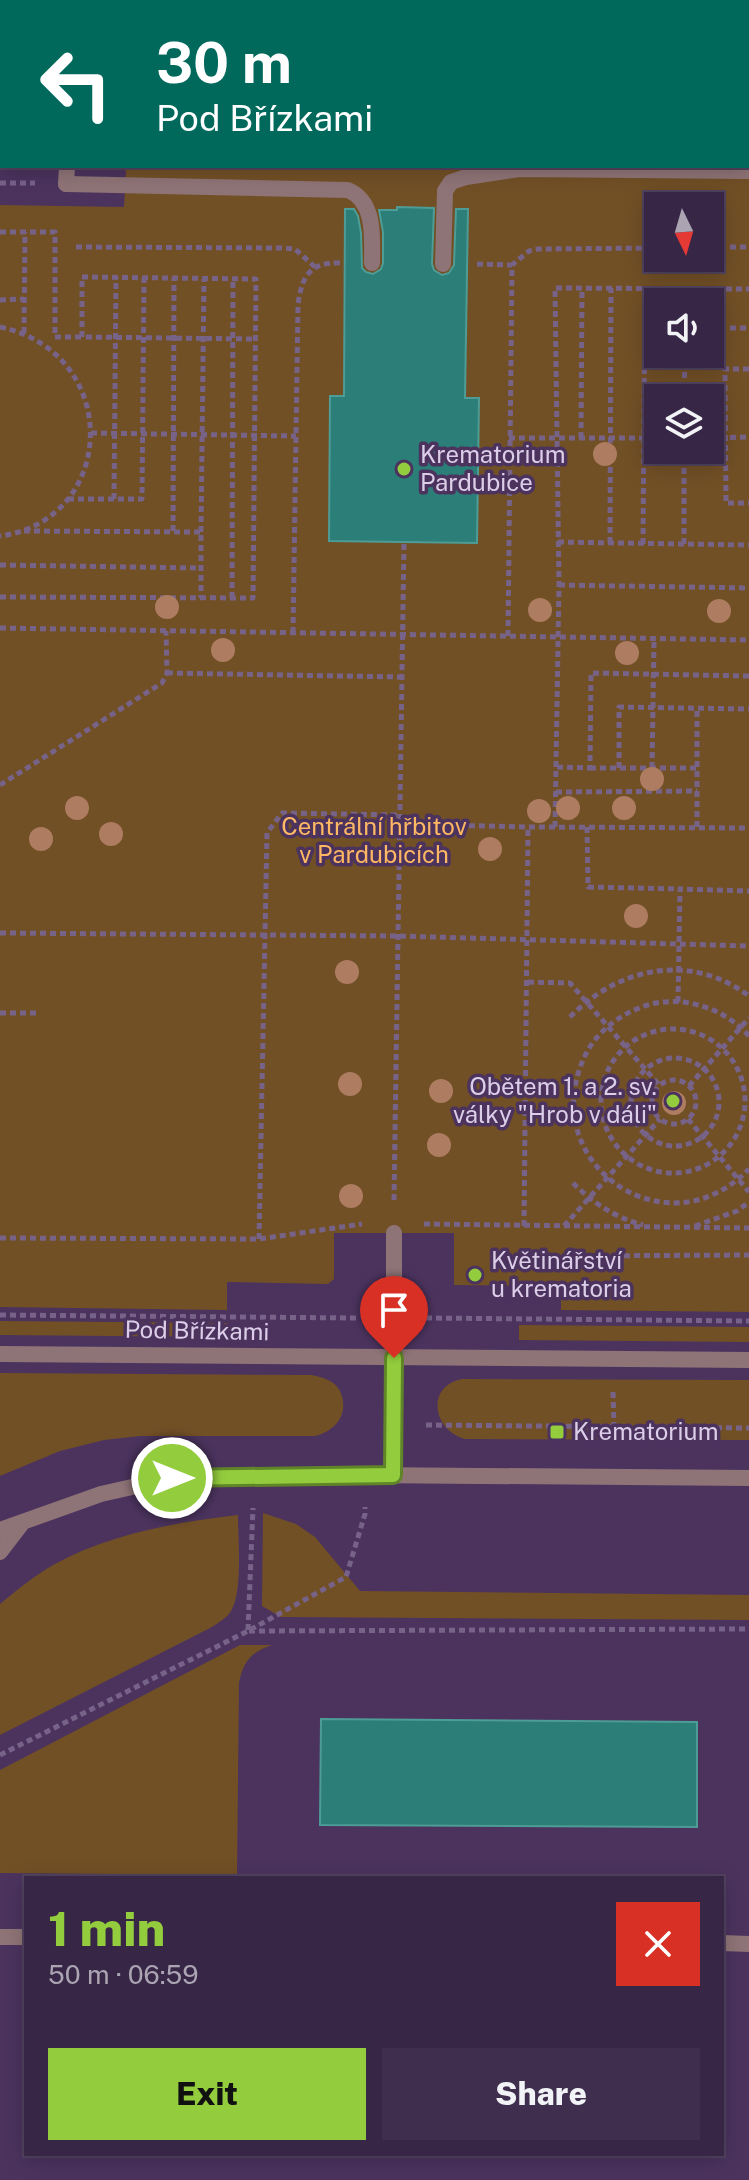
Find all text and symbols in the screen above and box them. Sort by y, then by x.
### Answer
text: 30 m [156,30,292,96]
icon: left [24,32,128,136]
text: Pod Břízkami [156,97,373,139]
north arrow [644,192,724,272]
map controls [644,192,724,464]
button: sound [644,288,724,368]
button: layers [644,384,724,464]
place label: Krematorium Pardubice [420,440,565,496]
marker: Krematorium Pardubice [395,460,413,478]
park label: Centrální hřbitov v Pardubicích [281,812,467,868]
place label: Obětem 1. a 2. sv. války "Hrob v dáli" [453,1072,657,1128]
marker: Obětem 1. a 2. sv. války "Hrob v dáli" [664,1092,682,1110]
place label: Květinářství u krematoria [491,1246,632,1302]
marker: Květinářství u krematoria [466,1266,484,1284]
pin [360,1276,428,1358]
icon: arrive [372,1288,416,1332]
street label: Pod Břízkami [124,1315,270,1345]
place label: Krematorium [573,1417,718,1445]
marker: Krematorium [548,1423,566,1441]
position arrow [130,1436,214,1520]
text: 1 min [48,1900,165,1957]
button: close [616,1902,700,1986]
text: 50 m · 06:59 [48,1959,199,1990]
button: Exit [48,2048,366,2140]
button: Share [382,2048,700,2140]

